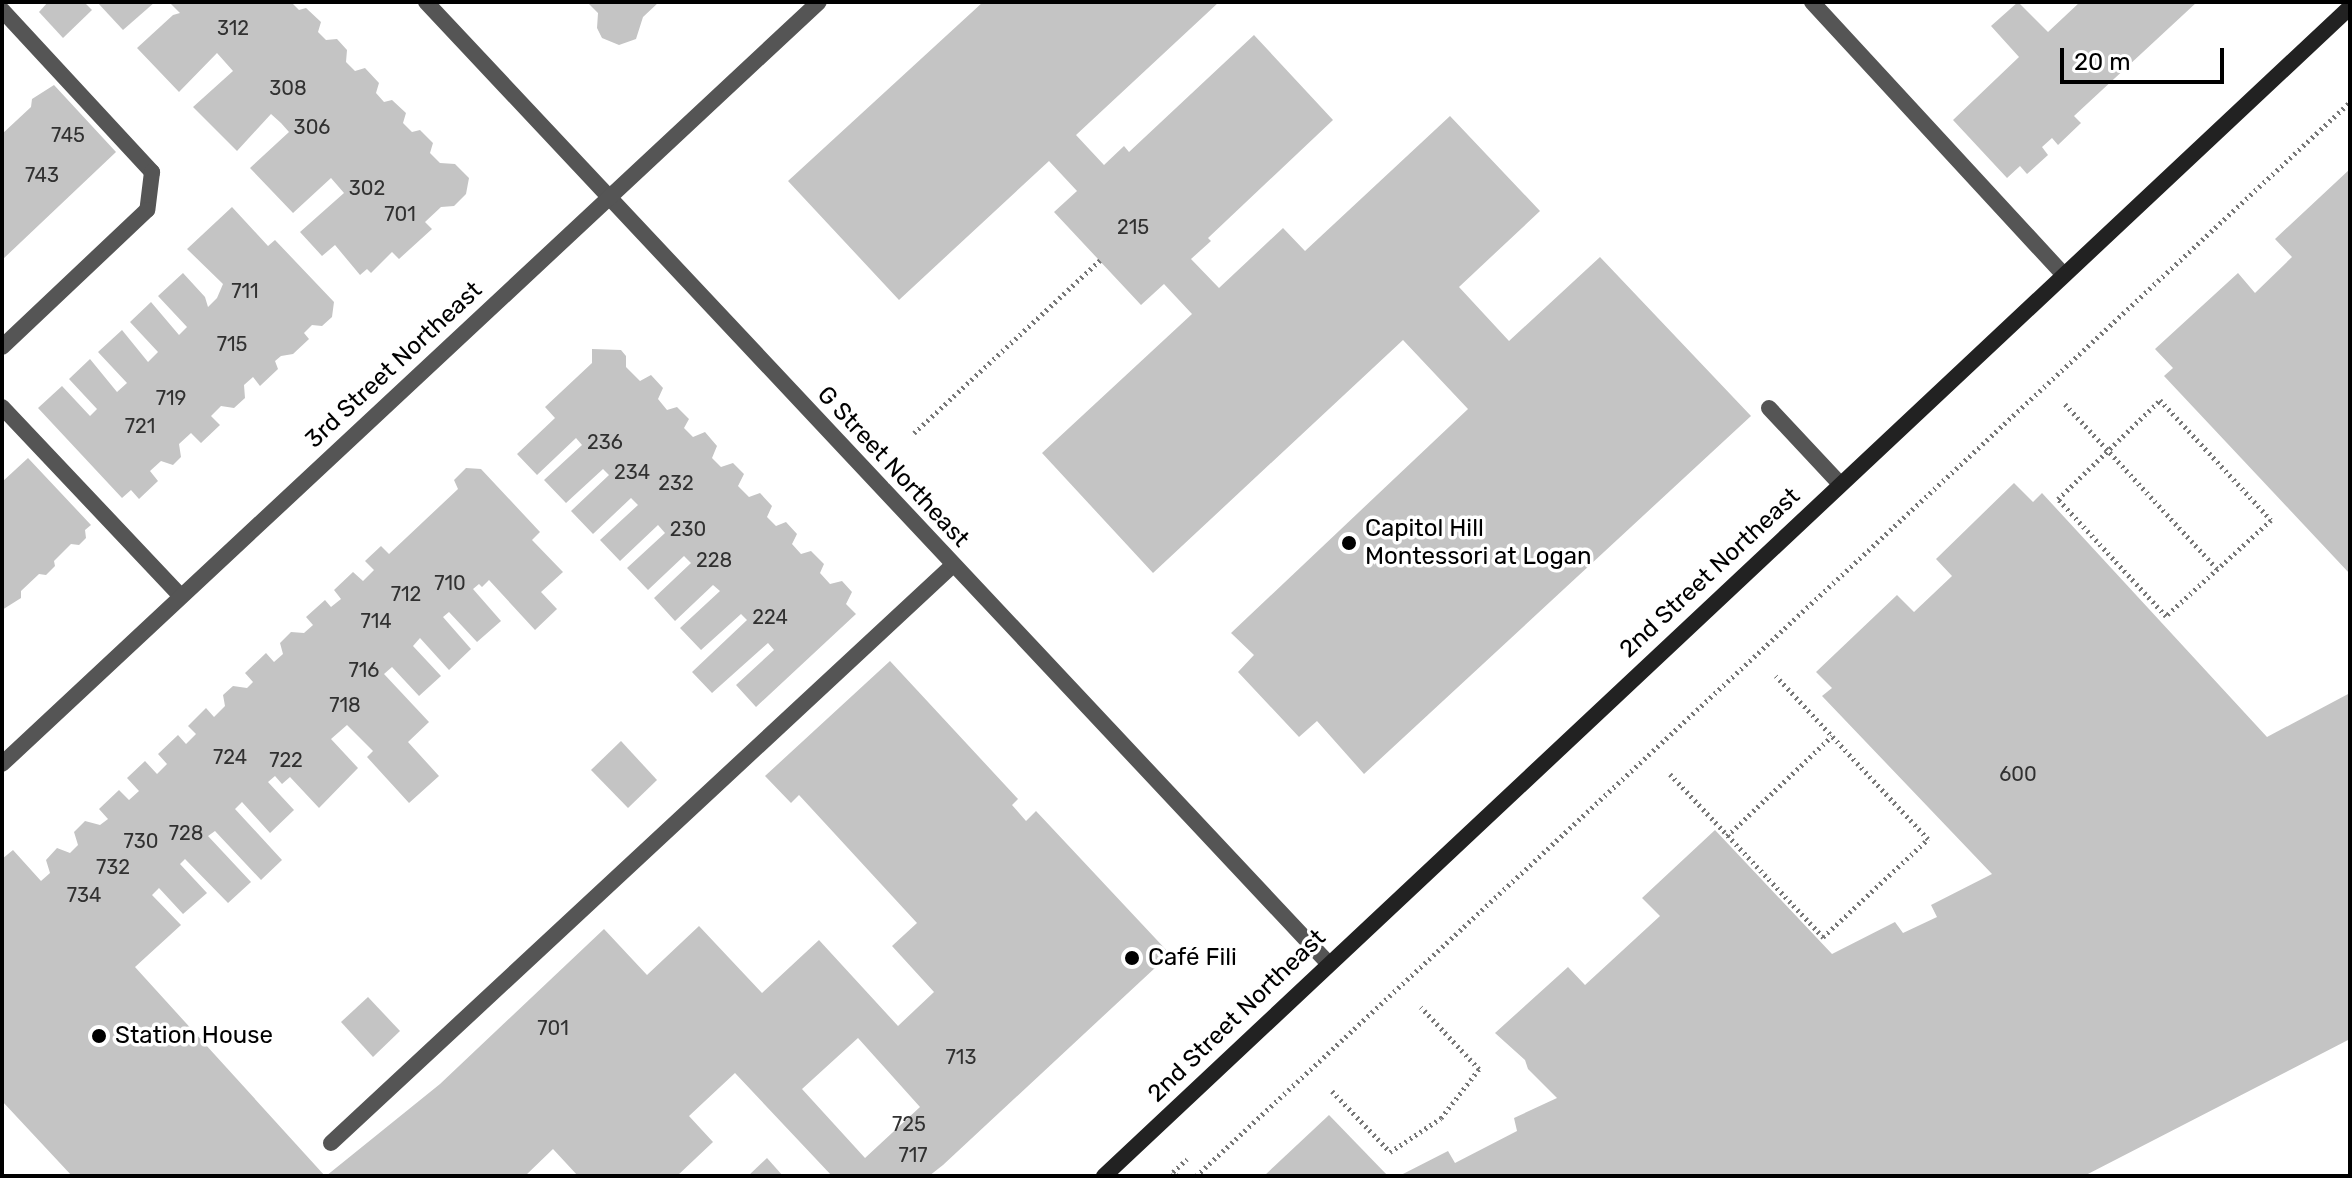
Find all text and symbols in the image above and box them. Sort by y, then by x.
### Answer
house number: 312 [217,16,249,40]
scale bar [2064,32,2228,82]
text: 20 m [2074,48,2131,76]
house number: 308 [269,76,307,100]
house number: 306 [294,115,330,139]
house number: 745 [51,123,85,147]
house number: 743 [25,163,59,187]
house number: 302 [349,176,385,200]
house number: 701 [384,202,416,226]
house number: 215 [1117,215,1149,239]
street label: 3rd Street Northeast [300,276,488,454]
house number: 711 [231,279,259,303]
house number: 715 [217,332,247,356]
street label: G Street Northeast [811,381,975,553]
house number: 719 [156,386,186,410]
house number: 721 [125,414,155,438]
house number: 236 [587,430,623,454]
house number: 234 [614,460,650,484]
house number: 232 [658,471,694,495]
street label: 2nd Street Northeast [1614,482,1806,664]
place label: Capitol Hill Montessori at Logan [1365,515,1592,571]
house number: 230 [670,517,706,541]
marker: Capitol Hill Montessori at Logan [1340,534,1358,552]
house number: 228 [696,548,732,572]
house number: 710 [434,571,466,595]
house number: 712 [391,582,421,606]
house number: 224 [752,605,788,629]
house number: 714 [360,609,392,633]
house number: 716 [349,658,379,682]
house number: 718 [329,693,361,717]
house number: 724 [213,745,247,769]
house number: 722 [269,748,303,772]
house number: 600 [1999,762,2037,786]
house number: 728 [169,821,203,845]
house number: 730 [124,829,158,853]
house number: 732 [96,855,130,879]
house number: 734 [67,883,101,907]
street label: 2nd Street Northeast [1142,924,1332,1108]
place label: Café Fili [1148,944,1237,972]
marker: Café Fili [1123,949,1141,967]
house number: 701 [537,1016,569,1040]
place label: Station House [115,1022,273,1050]
marker: Station House [90,1027,108,1045]
house number: 713 [946,1045,976,1069]
house number: 725 [892,1112,926,1136]
house number: 717 [898,1143,928,1167]

